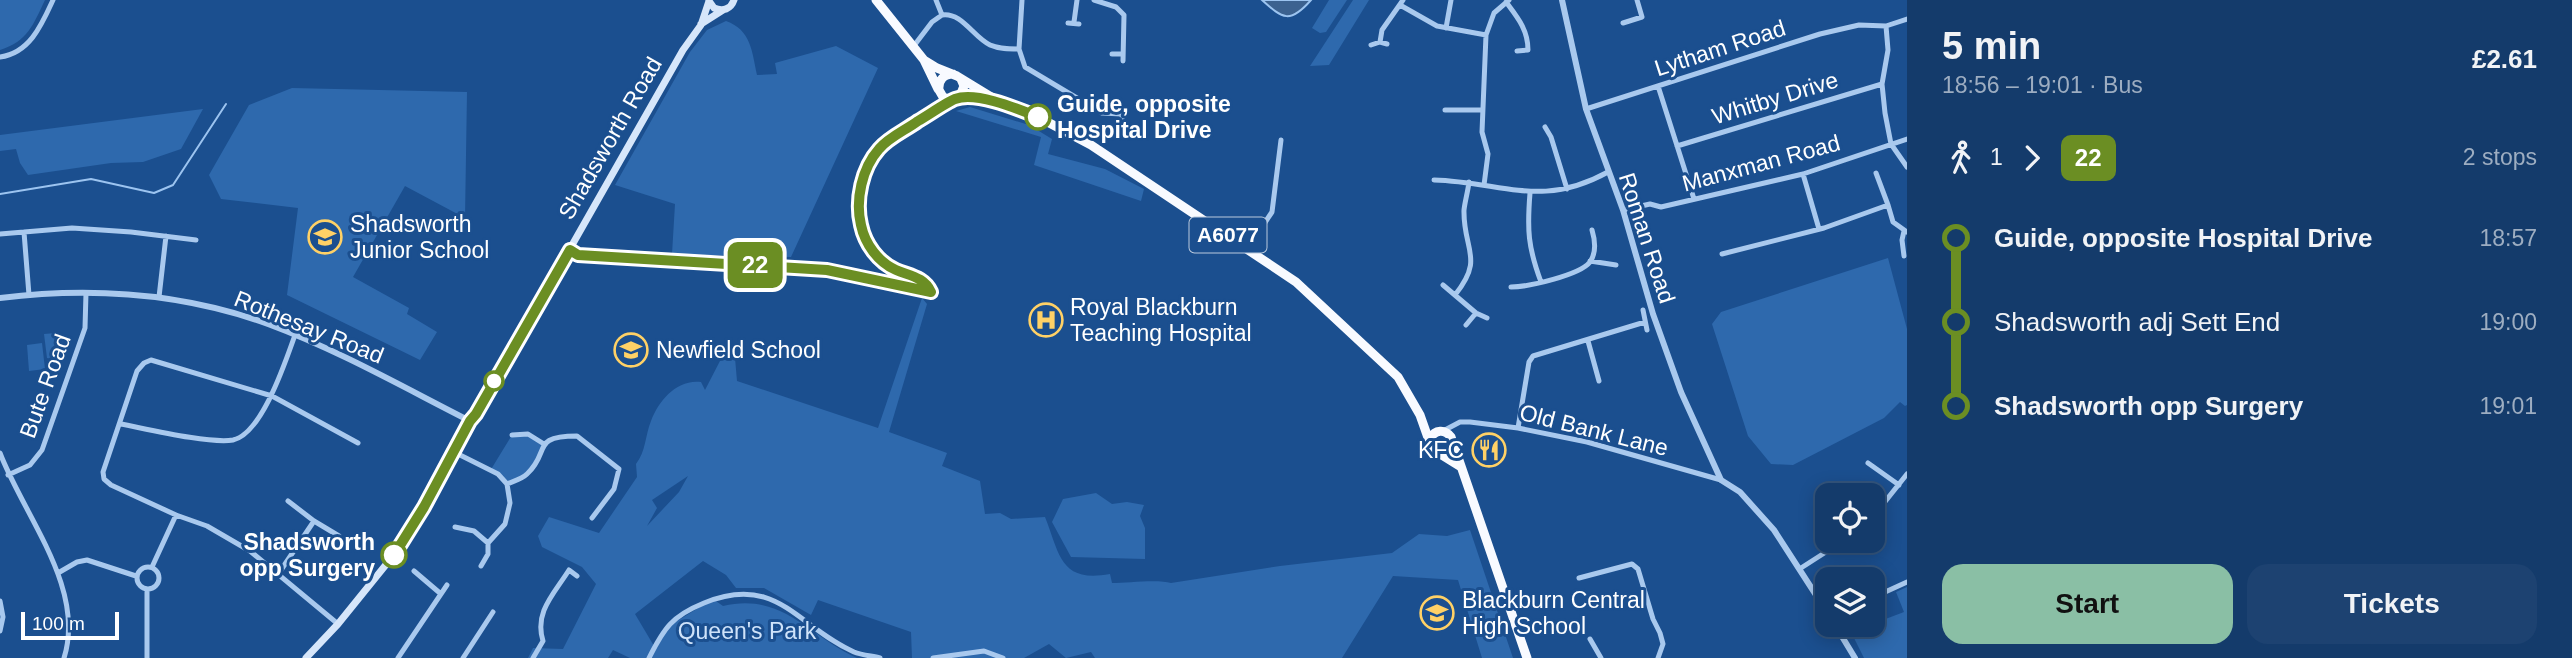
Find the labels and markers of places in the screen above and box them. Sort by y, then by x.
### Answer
place label: Guide, opposite Hospital Drive [1057,91,1231,143]
marker: Guide, opposite Hospital Drive [1025,104,1051,130]
place label: Shadsworth Junior School [350,211,489,263]
school or university icon: Shadsworth Junior School [306,218,344,256]
place label: Royal Blackburn Teaching Hospital [1070,294,1252,346]
hospital icon: Royal Blackburn Teaching Hospital [1027,301,1065,339]
school or university icon: Newfield School [612,331,650,369]
place label: Newfield School [656,337,821,363]
unlabelled marker [484,371,504,391]
restaurant icon: KFC [1470,431,1508,469]
place label: KFC [1418,437,1464,463]
place label: Shadsworth opp Surgery [240,529,375,581]
marker: Shadsworth opp Surgery [381,542,407,568]
place label: Blackburn Central High School [1462,587,1645,639]
school or university icon: Blackburn Central High School [1418,594,1456,632]

